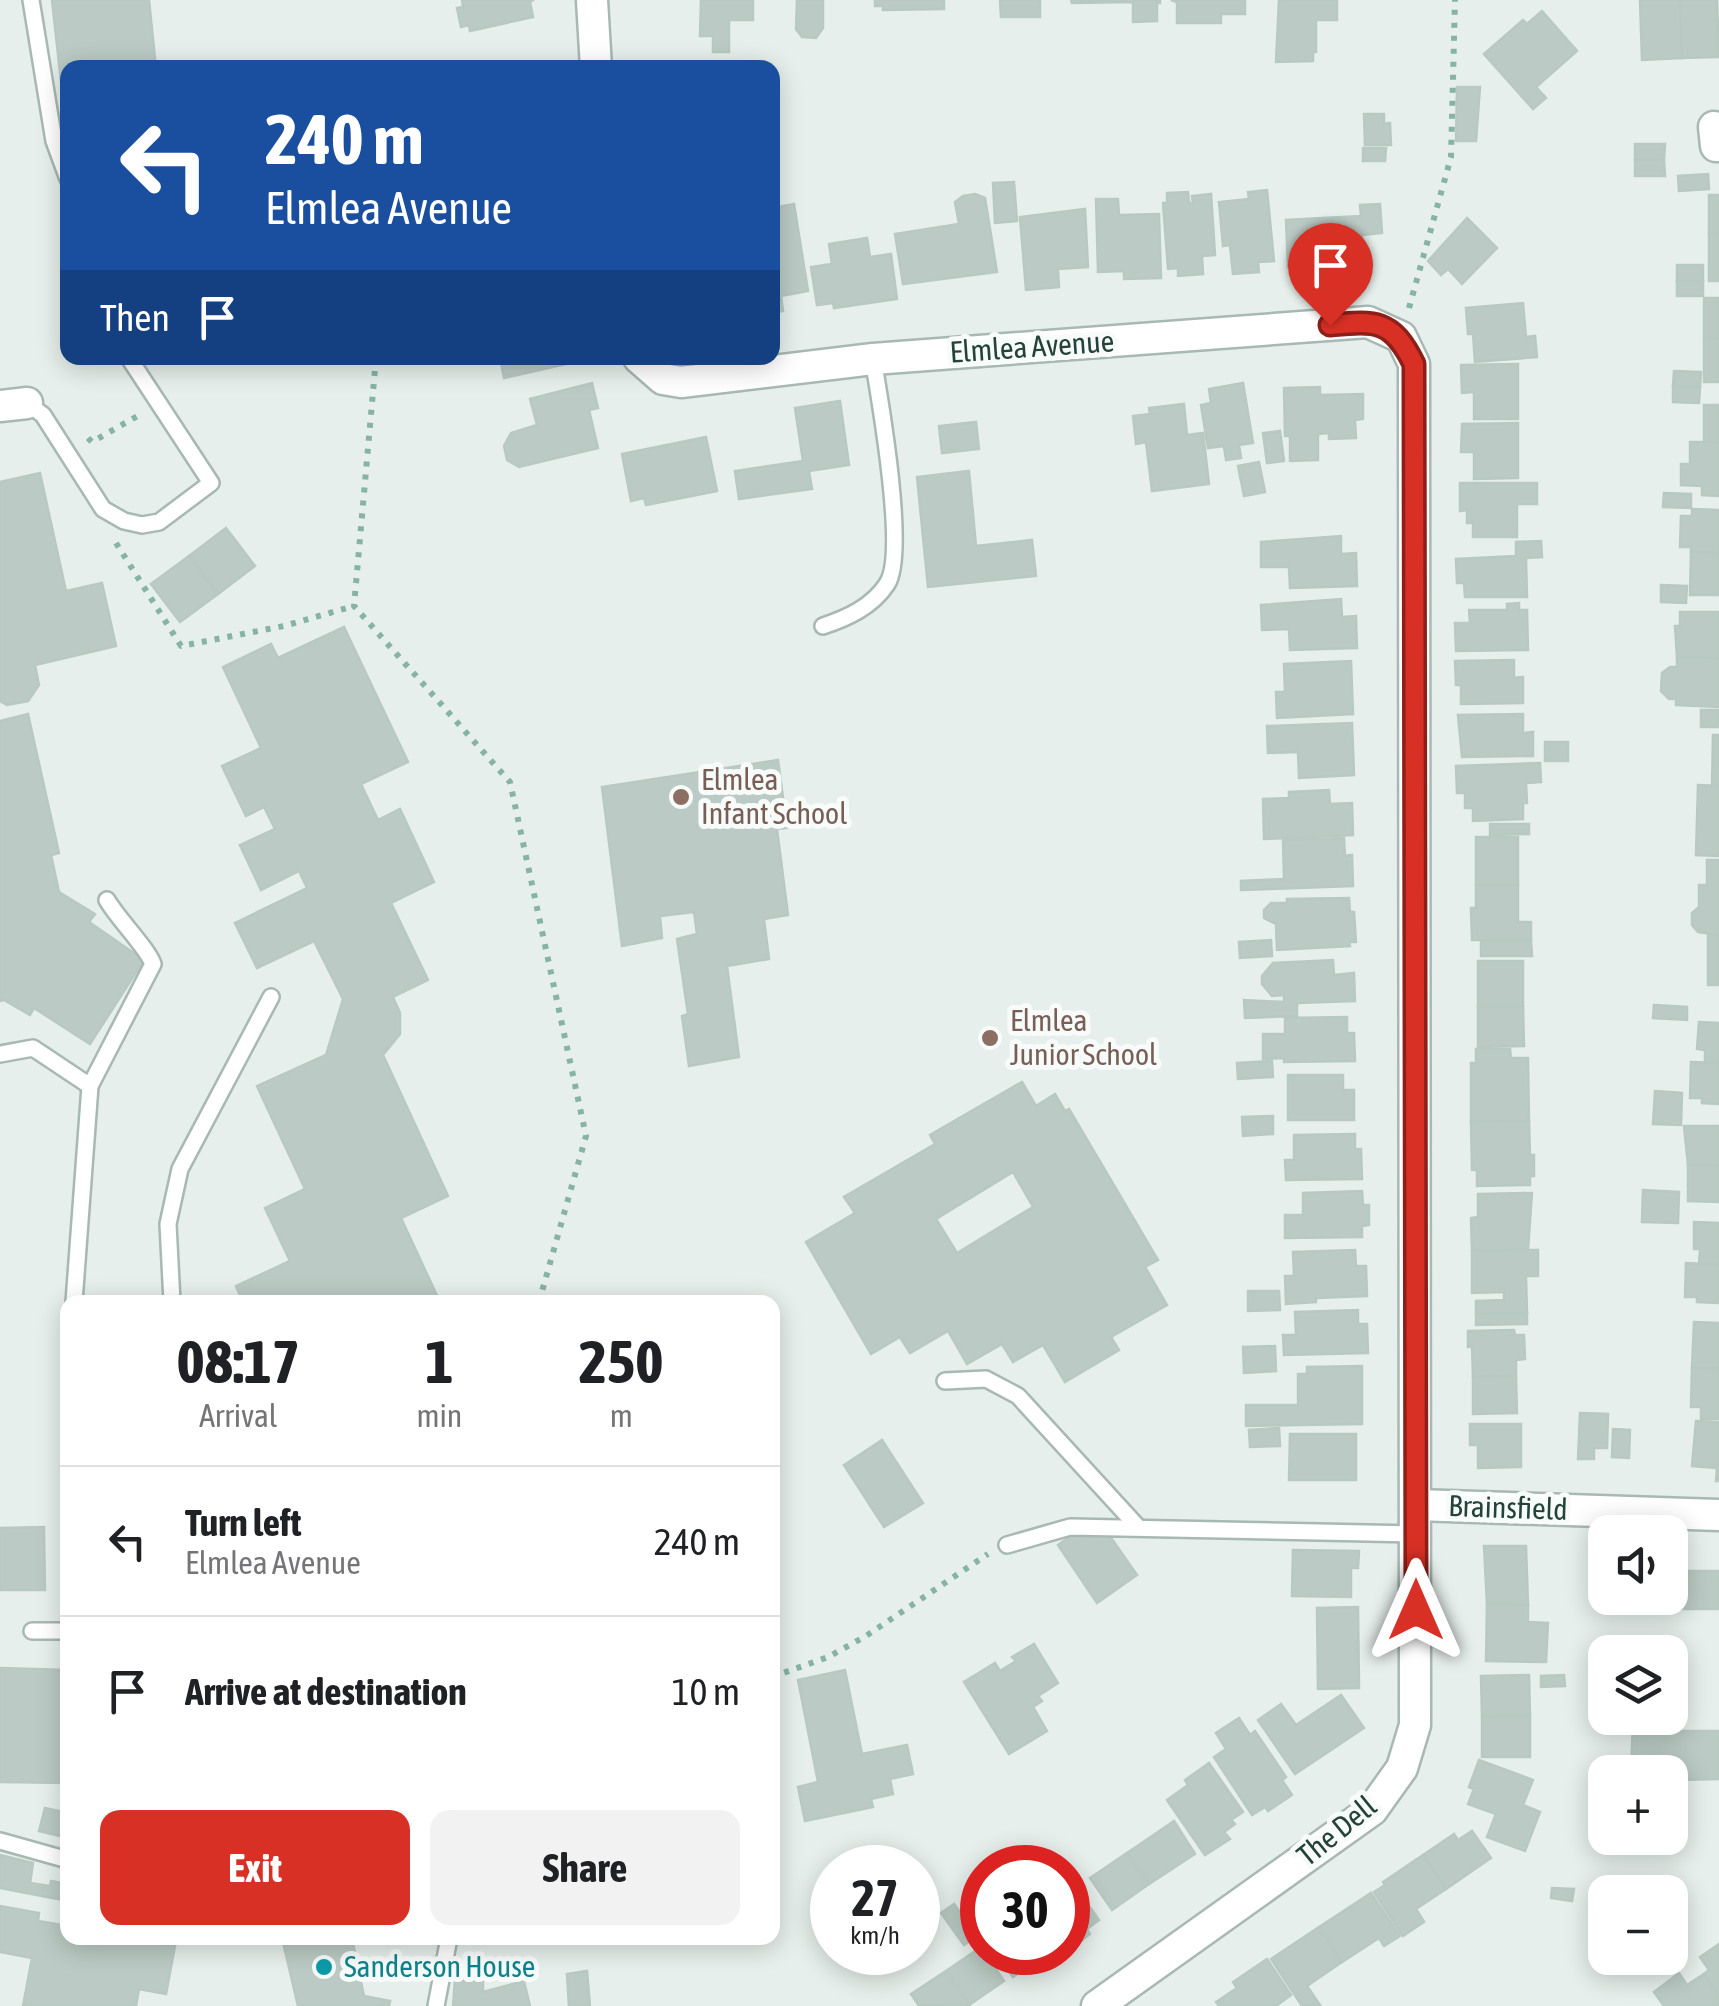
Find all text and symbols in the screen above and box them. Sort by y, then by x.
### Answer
text: 240 m [265,99,424,179]
icon: left [100,100,230,230]
text: Elmlea Avenue [265,182,512,234]
pin [1288,223,1373,326]
icon: arrive [1303,238,1358,293]
icon: arrive [190,290,245,345]
text: Then [100,296,170,339]
street label: Elmlea Avenue [949,323,1115,369]
place label: Elmlea Infant School [701,762,847,830]
marker: Elmlea Infant School [670,786,692,808]
place label: Elmlea Junior School [1010,1003,1157,1071]
marker: Elmlea Junior School [979,1027,1001,1049]
text: 08:17 [176,1327,300,1396]
text: 1 [425,1327,454,1396]
text: 250 [579,1327,663,1396]
text: Arrival [199,1397,277,1434]
text: min [416,1397,462,1434]
text: m [610,1397,633,1434]
street label: Brainsfield [1448,1488,1568,1526]
text: Turn left [185,1501,301,1544]
icon: left [100,1514,155,1569]
map controls [1588,1515,1688,1975]
button: sound [1588,1515,1688,1615]
text: 240 m [654,1520,740,1563]
text: Elmlea Avenue [185,1544,361,1581]
position arrow [1364,1558,1468,1662]
button: layers [1588,1635,1688,1735]
icon: arrive [100,1664,155,1719]
text: Arrive at destination [185,1670,467,1713]
text: 10 m [672,1670,740,1713]
button: + [1588,1755,1688,1855]
street label: The Dell [1290,1788,1383,1872]
button: Exit [100,1810,410,1925]
button: Share [430,1810,740,1925]
speed limit sign: 30 [960,1845,1090,1975]
text: 27 [851,1869,898,1927]
button: − [1588,1875,1688,1975]
text: km/h [850,1921,900,1949]
place label: Sanderson House [344,1949,535,1983]
marker: Sanderson House [313,1956,335,1978]

